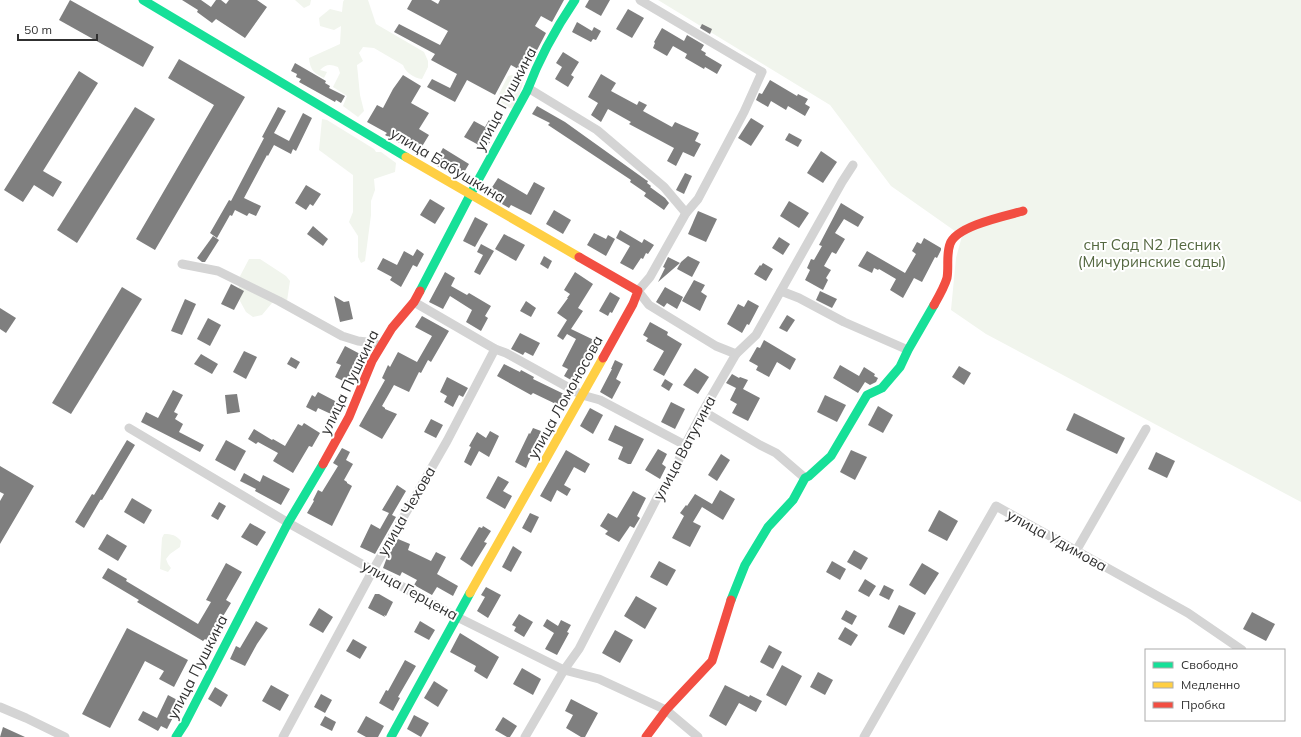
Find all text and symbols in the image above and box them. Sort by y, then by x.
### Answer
scale bar [18,16,97,42]
text: 50 m [24,22,52,37]
street label: улица Пушкина [470,44,540,154]
street label: улица Бабушкина [387,123,509,207]
park label: снт Сад N2 Лесник (Мичуринские сады) [1078,235,1226,271]
street label: улица Пушкина [315,326,383,438]
street label: улица Ломоносова [523,332,607,462]
street label: улица Ватутина [648,392,720,504]
street label: улица Чехова [373,463,439,559]
street label: улица Удимова [1003,505,1111,575]
street label: улица Герцена [358,556,462,624]
street label: улица Пушкина [163,612,231,722]
legend [1145,649,1285,721]
text: Свободно [1181,657,1238,672]
text: Медленно [1181,677,1240,692]
text: Пробка [1181,697,1225,712]

